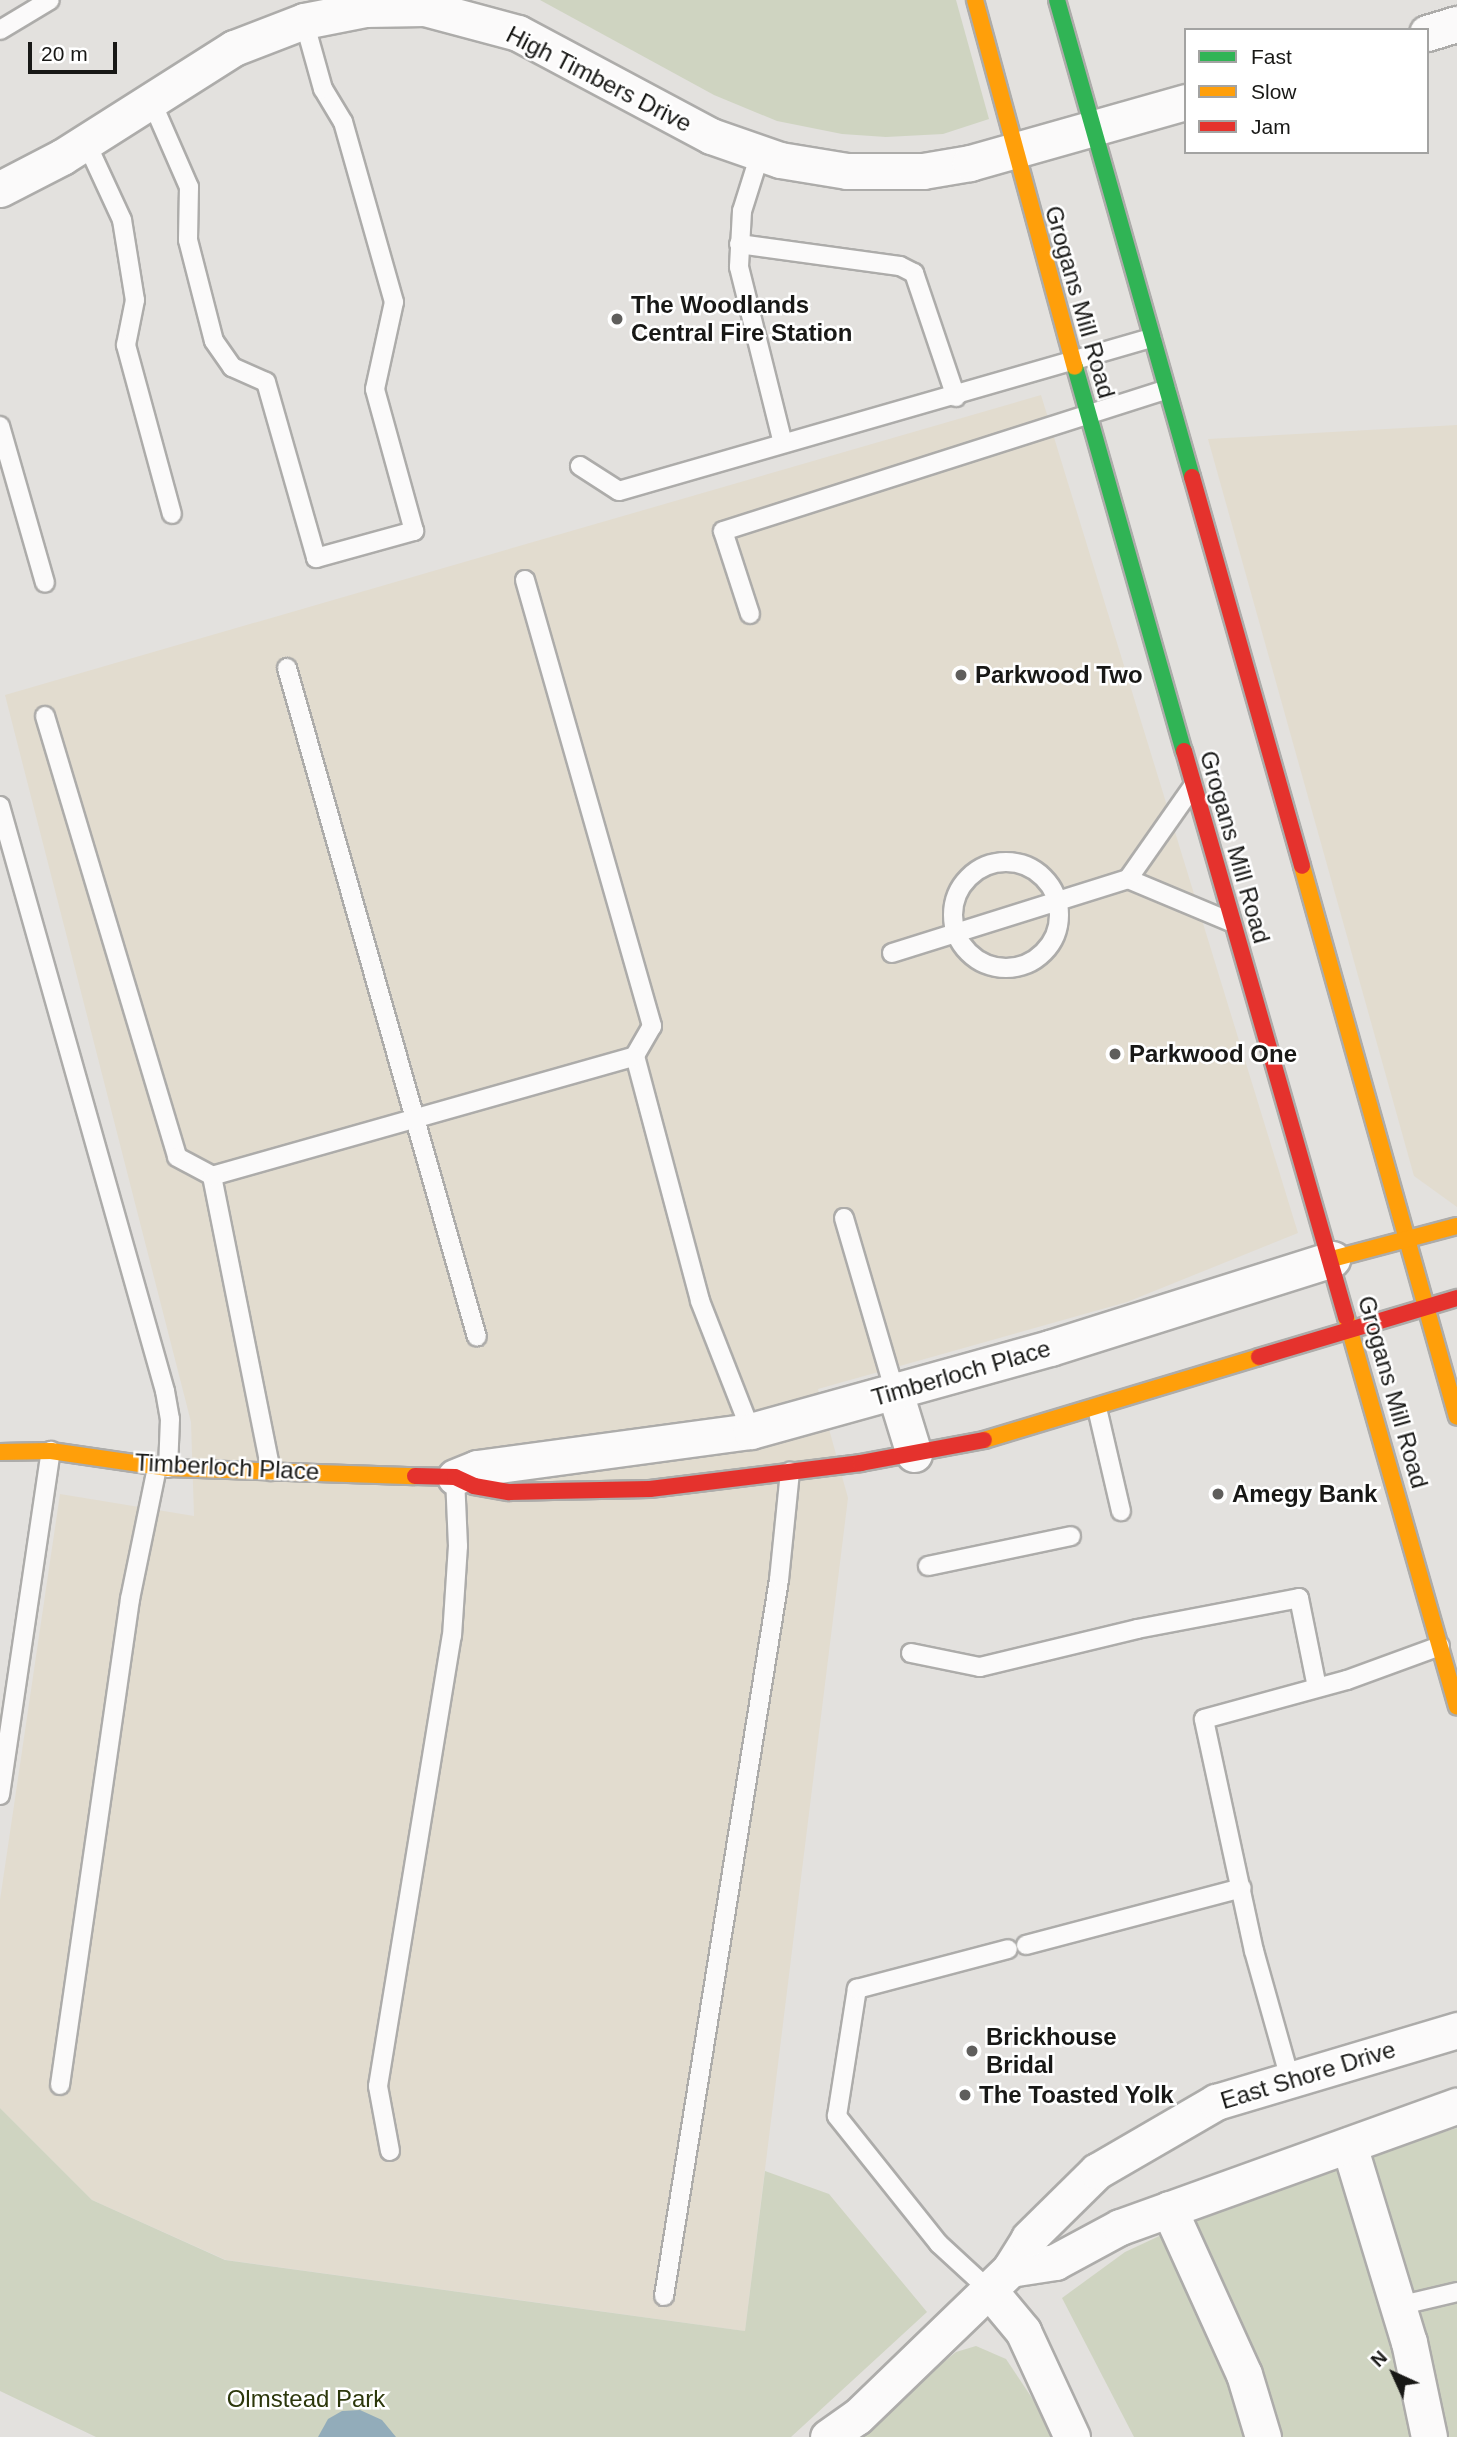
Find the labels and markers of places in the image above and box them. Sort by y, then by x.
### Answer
place label: The Woodlands Central Fire Station [631,291,852,347]
marker: The Woodlands Central Fire Station [609,311,625,327]
place label: Parkwood Two [975,661,1143,689]
marker: Parkwood Two [953,667,969,683]
place label: Parkwood One [1129,1040,1297,1068]
marker: Parkwood One [1107,1046,1123,1062]
place label: Amegy Bank [1232,1480,1377,1508]
marker: Amegy Bank [1210,1486,1226,1502]
place label: Brickhouse Bridal [986,2023,1117,2079]
marker: Brickhouse Bridal [964,2043,980,2059]
place label: The Toasted Yolk [979,2081,1174,2109]
marker: The Toasted Yolk [957,2087,973,2103]

